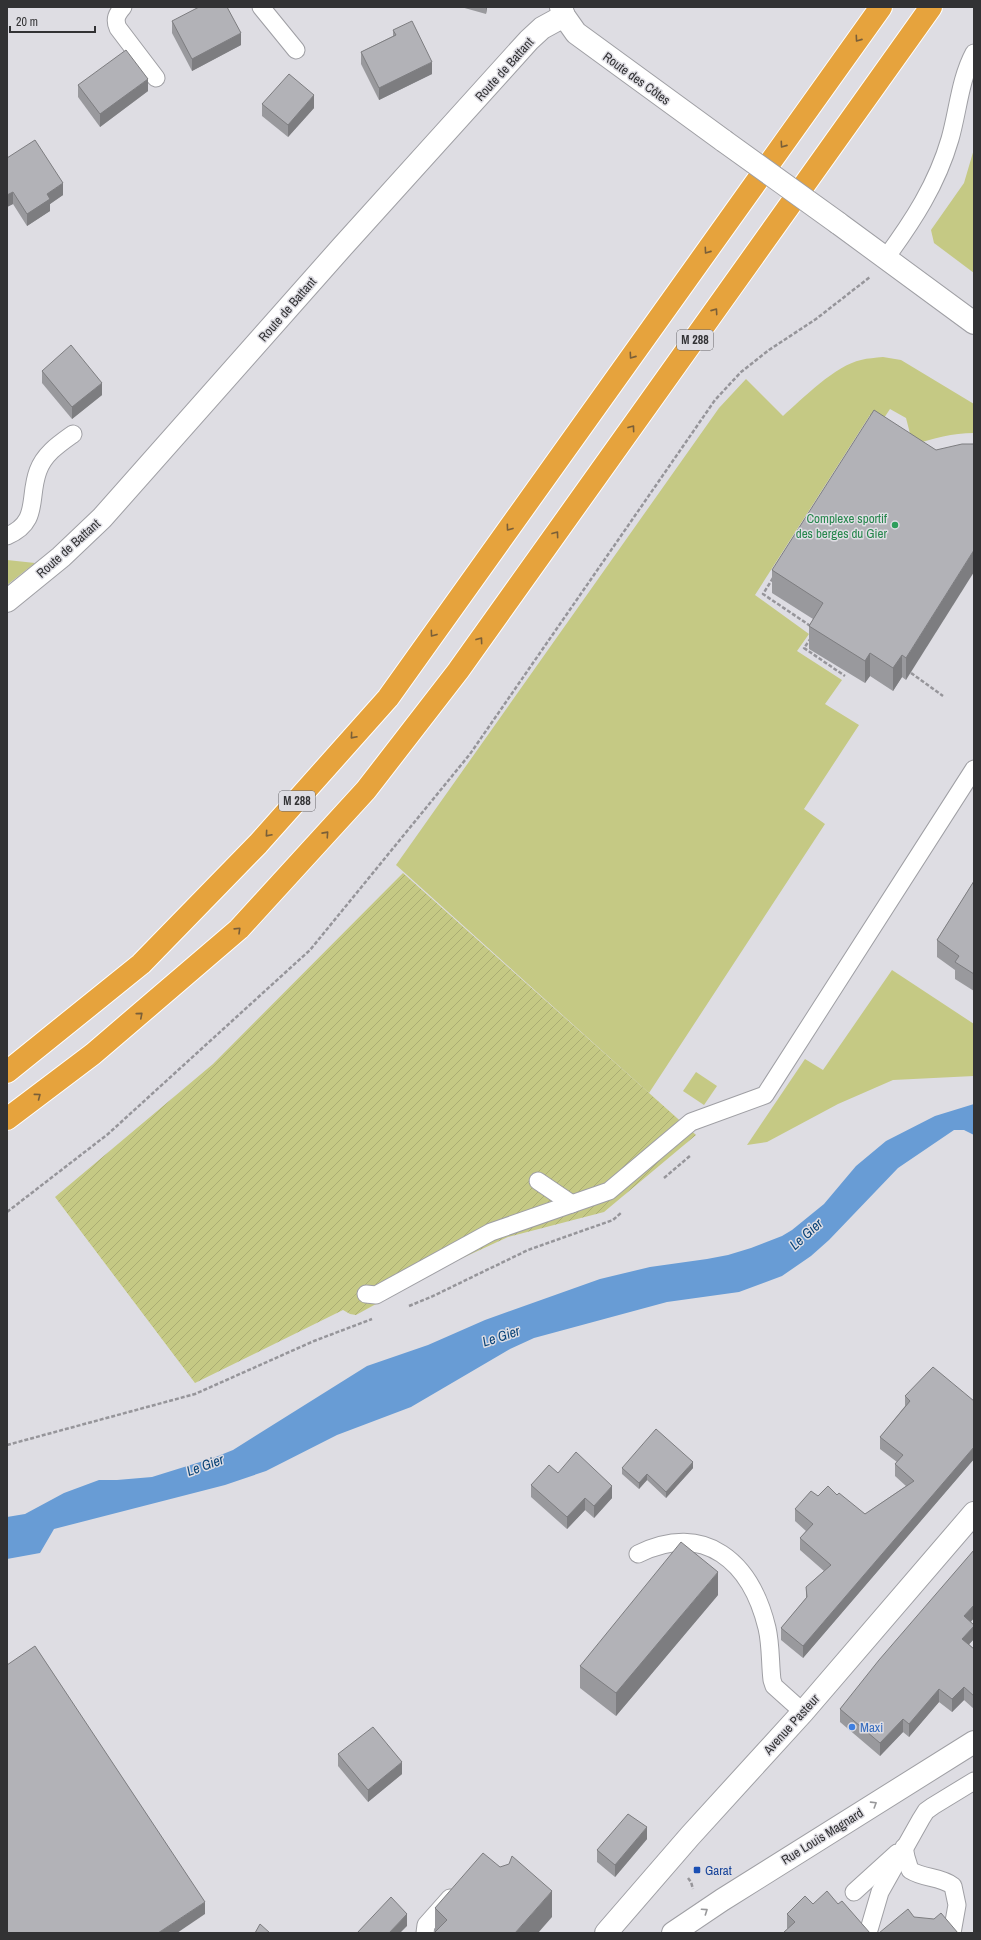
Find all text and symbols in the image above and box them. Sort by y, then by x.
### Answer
scale bar [10,8,95,34]
text: 20 m [16,14,38,30]
street label: Route de Battant [471,34,537,105]
one-way arrow [856,34,863,41]
street label: Route des Côtes [600,48,674,109]
one-way arrow [781,140,788,147]
one-way arrow [705,246,712,253]
street label: Route de Battant [255,274,320,345]
one-way arrow [711,308,718,315]
road number: M 288 [677,330,713,350]
one-way arrow [630,352,637,359]
one-way arrow [627,426,634,433]
place label: Complexe sportif des berges du Gier [796,510,887,542]
street label: Route de Battant [33,515,104,581]
marker: Complexe sportif des berges du Gier [890,520,900,530]
one-way arrow [507,524,514,531]
one-way arrow [551,531,559,538]
one-way arrow [430,630,438,637]
one-way arrow [475,637,482,644]
one-way arrow [351,732,358,739]
road number: M 288 [279,791,315,811]
one-way arrow [265,829,272,837]
one-way arrow [321,831,329,839]
one-way arrow [233,927,241,935]
one-way arrow [135,1012,142,1019]
one-way arrow [34,1094,41,1101]
water label: Le Gier [786,1214,827,1254]
water label: Le Gier [480,1321,523,1350]
water label: Le Gier [184,1450,227,1480]
street label: Avenue Pasteur [759,1690,823,1759]
place label: Maxi [860,1719,883,1736]
marker: Maxi [847,1722,857,1732]
one-way arrow [870,1801,877,1808]
street label: Rue Louis Magnard [778,1804,867,1868]
place label: Garat [705,1862,732,1879]
marker: Garat [692,1865,702,1875]
one-way arrow [701,1908,708,1916]

